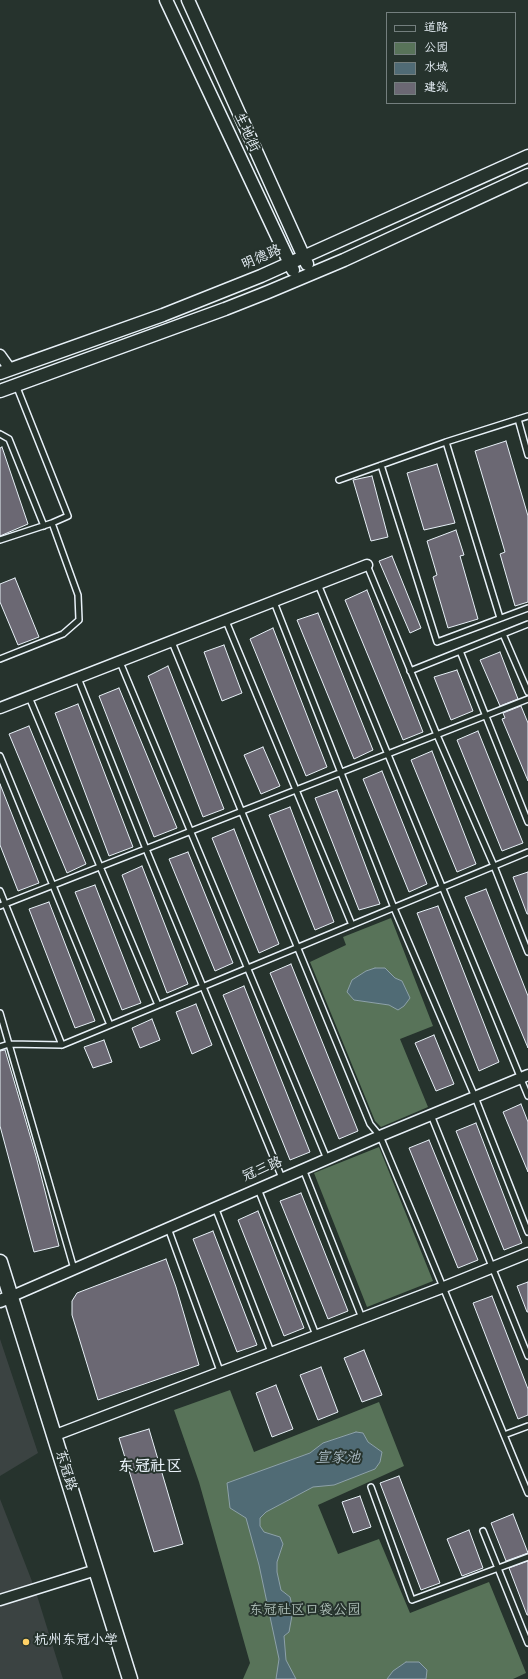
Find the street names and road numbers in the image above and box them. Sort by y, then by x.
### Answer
street label: 生地街 [229,110,261,156]
street label: 明德路 [239,243,285,275]
street label: 冠三路 [240,1155,286,1187]
street label: 东冠路 [50,1448,78,1494]

